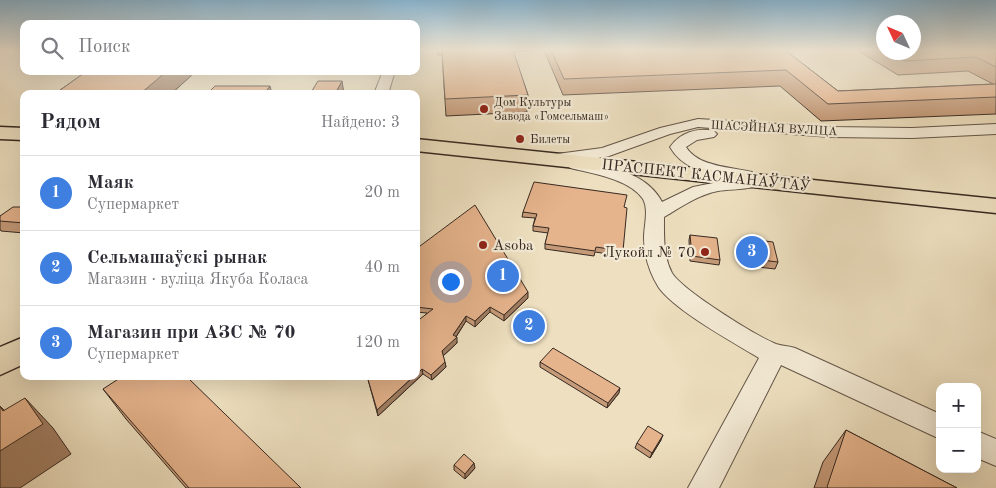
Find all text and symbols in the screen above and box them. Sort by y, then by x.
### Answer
north arrow [876,15,921,60]
search box [20,20,420,75]
icon: search [38,34,66,62]
text: Поиск [78,38,130,57]
place label: Дом Культуры Завода «Гомсельмаш» [494,97,609,123]
marker: Дом Культуры Завода «Гомсельмаш» [478,103,490,115]
text: Рядом [40,112,101,133]
text: Найдено: 3 [321,115,400,131]
street label: ШАСЭЙНАЯ ВУЛІЦА [710,117,838,138]
marker: Билеты [514,133,526,145]
place label: Билеты [530,134,570,146]
street label: ПРАСПЕКТ КАСМАНАЎТАЎ [600,154,812,195]
text: Маяк [87,174,134,193]
text: 1 [51,185,61,201]
text: 20 m [364,185,400,201]
text: Супермаркет [87,197,179,213]
pin: 3 [736,233,768,271]
marker: Asoba [477,239,489,251]
place label: Asoba [493,239,534,254]
place label: Лукойл № 70 [603,246,695,261]
marker: Лукойл № 70 [699,246,711,258]
text: Сельмашаўскі рынак [87,249,267,268]
pin: 1 [487,257,519,295]
text: 2 [51,260,61,276]
text: 40 m [364,260,400,276]
your location [438,269,464,295]
text: Магазин · вуліца Якуба Коласа [87,272,309,288]
pin: 2 [513,307,545,345]
text: Магазин при АЗС № 70 [87,324,296,343]
text: 3 [51,335,61,351]
text: 120 m [355,335,400,351]
text: Супермаркет [87,347,179,363]
map controls [936,383,981,473]
button: + [936,383,981,428]
button: − [936,428,981,473]

